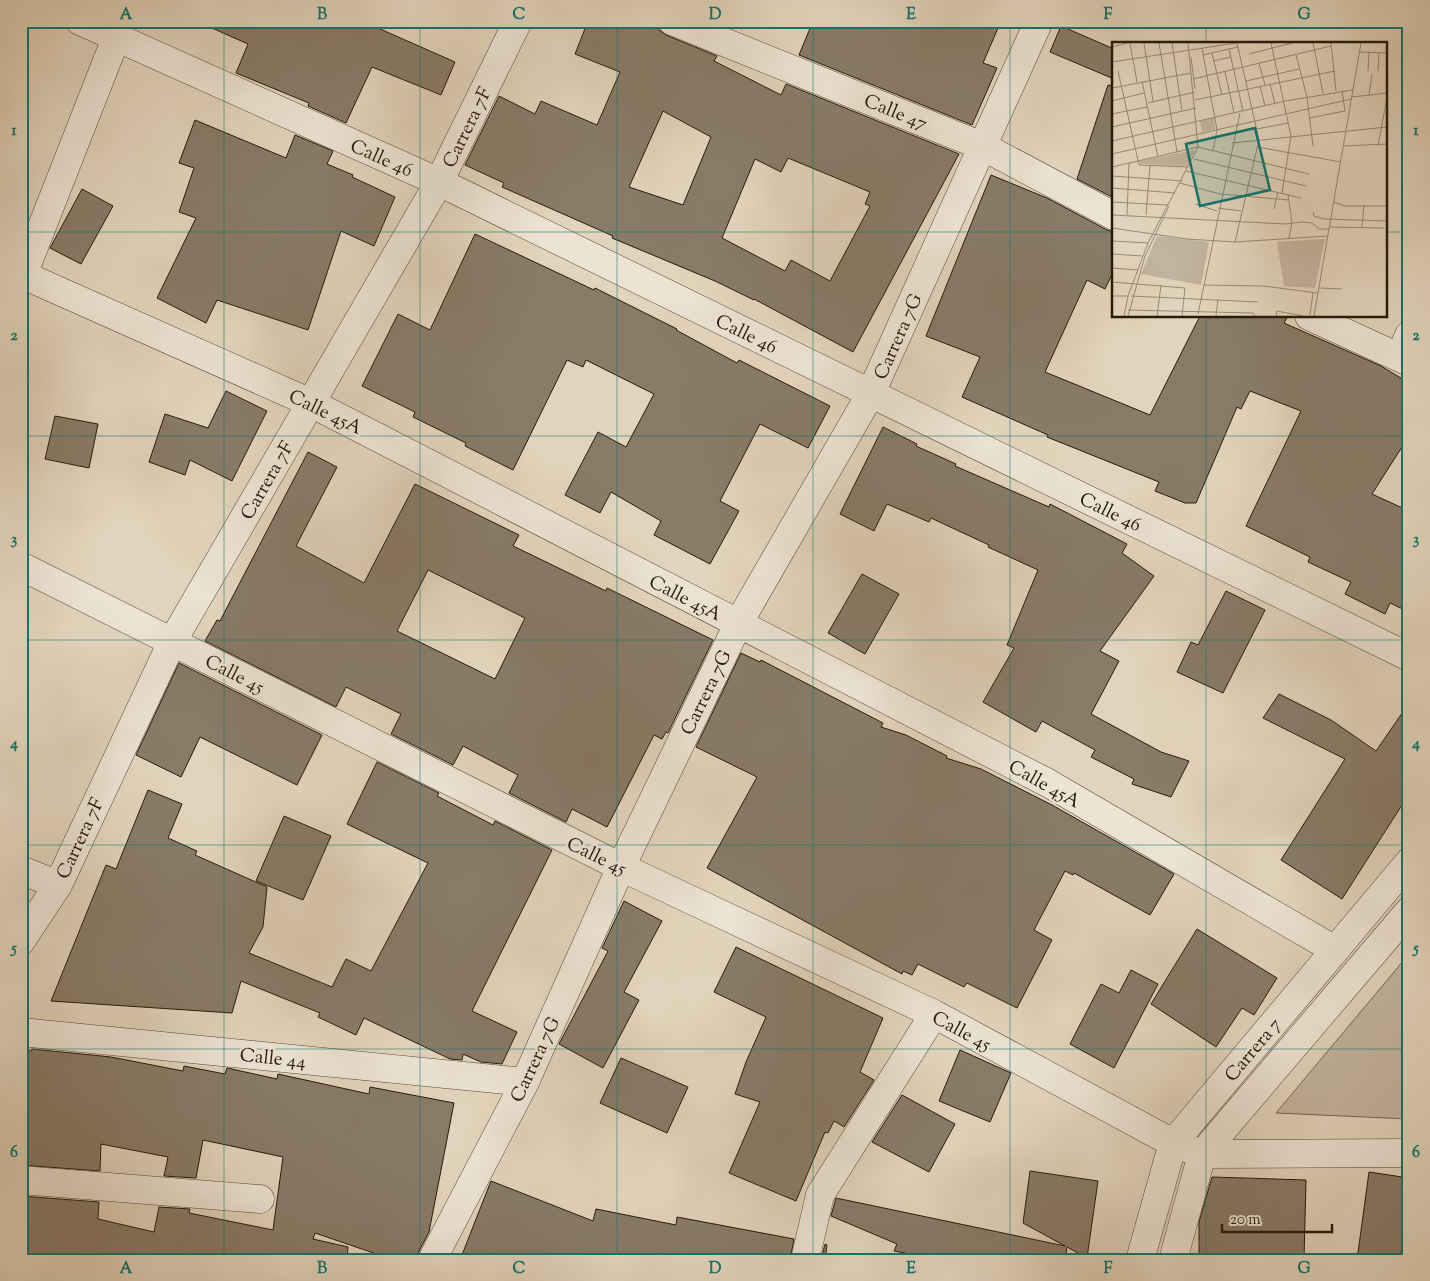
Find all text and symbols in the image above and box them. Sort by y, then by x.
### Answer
text: A [120,4,133,27]
text: B [317,4,327,27]
text: C [513,4,526,27]
text: D [709,4,722,27]
text: E [906,4,916,27]
text: F [1104,4,1113,27]
text: G [1297,4,1311,27]
inset map [1112,42,1388,318]
street label: Carrera 7F [437,83,500,173]
street label: Calle 47 [859,88,931,138]
text: 1 [11,120,17,143]
text: 1 [1413,120,1419,143]
street label: Calle 46 [345,134,417,185]
street label: Carrera 7G [868,290,930,384]
street label: Calle 46 [710,309,781,362]
text: 2 [10,325,18,348]
text: 2 [1412,325,1420,348]
street label: Calle 45A [284,384,367,443]
street label: Carrera 7F [235,437,302,526]
street label: Calle 46 [1074,487,1145,540]
text: 3 [11,529,18,552]
text: 3 [1413,529,1420,552]
street label: Calle 45A [644,569,727,629]
street label: Carrera 7G [675,646,739,740]
street label: Calle 45 [200,649,269,702]
text: 4 [9,733,18,756]
text: 4 [1411,733,1420,756]
street label: Calle 45A [1003,754,1085,816]
street label: Carrera 7F [51,794,112,884]
street label: Calle 45 [562,831,631,883]
text: 5 [9,938,17,961]
text: 5 [1411,938,1419,961]
street label: Calle 45 [927,1005,996,1059]
street label: Carrera 7 [1219,1012,1289,1088]
street label: Carrera 7G [505,1013,568,1107]
street label: Calle 44 [238,1043,308,1076]
text: 6 [10,1142,18,1165]
text: 6 [1412,1142,1420,1165]
scale bar [1222,1201,1332,1233]
text: 20 m [1230,1210,1261,1231]
text: A [120,1258,133,1281]
text: B [317,1258,327,1281]
text: C [513,1258,526,1281]
text: D [709,1258,722,1281]
text: E [906,1258,916,1281]
text: F [1104,1258,1113,1281]
text: G [1297,1258,1311,1281]

